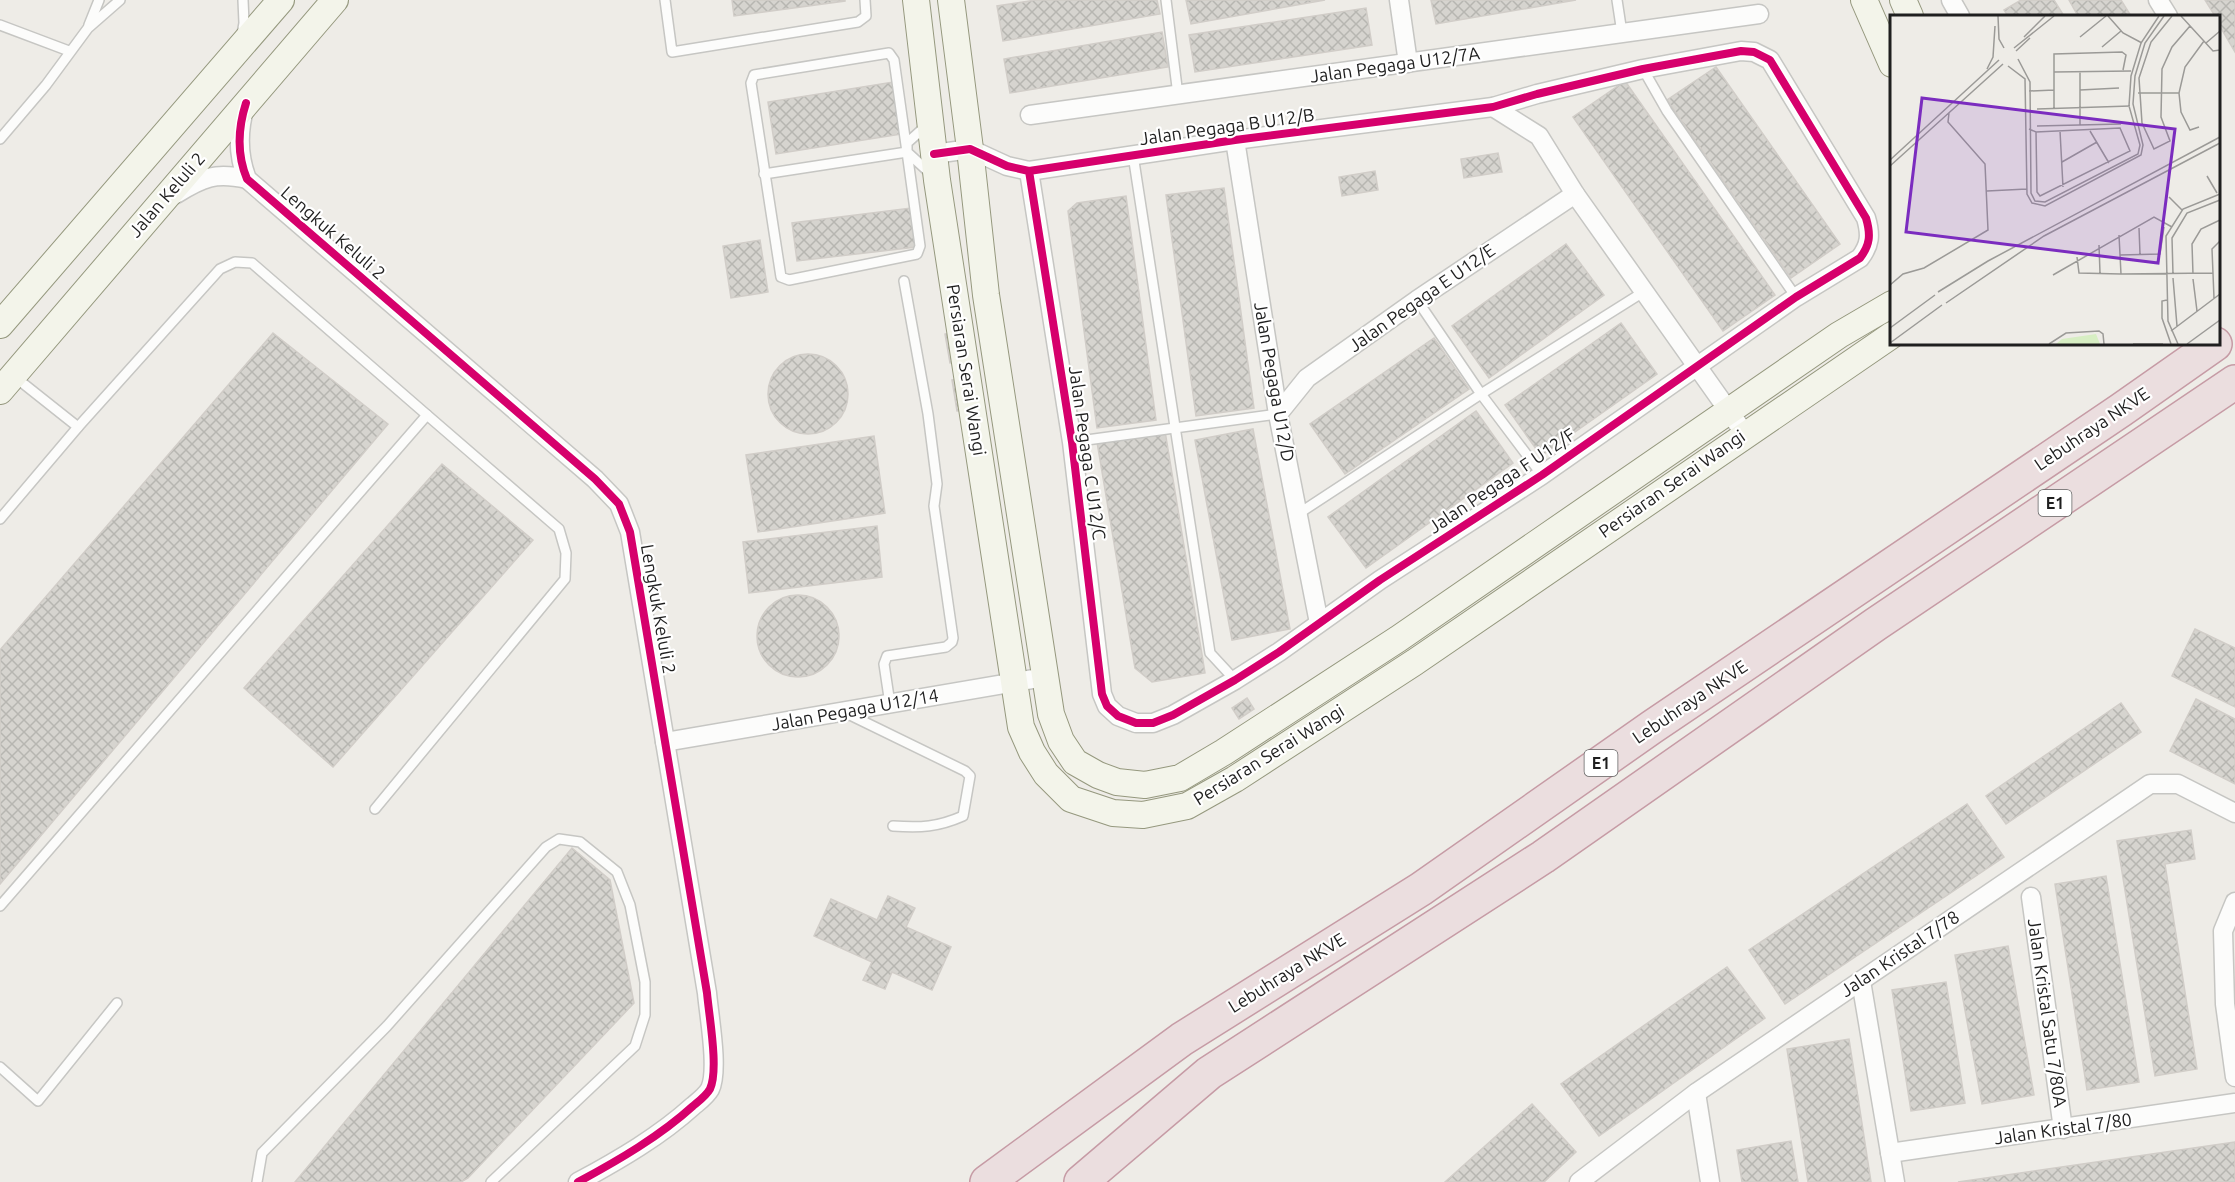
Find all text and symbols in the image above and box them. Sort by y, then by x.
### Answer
inset map [1890,15,2220,345]
street label: Jalan Pegaga U12/7A [1309,42,1481,86]
street label: Jalan Pegaga B U12/B [1138,104,1316,148]
street label: Jalan Keluli 2 [124,148,208,241]
street label: Lengkuk Keluli 2 [278,182,390,283]
street label: Jalan Pegaga E U12/E [1345,239,1498,355]
street label: Persiaran Serai Wangi [944,283,990,457]
street label: Jalan Pegaga U12/D [1251,300,1299,463]
street label: Jalan Pegaga C U12/C [1066,365,1110,541]
street label: Lebuhraya NKVE [2030,382,2153,474]
street label: Jalan Pegaga F U12/F [1424,424,1579,537]
street label: Persiaran Serai Wangi [1595,425,1748,541]
road number: E1 [2038,490,2072,516]
street label: Lengkuk Keluli 2 [638,542,680,675]
street label: Lebuhraya NKVE [1628,655,1751,747]
street label: Jalan Pegaga U12/14 [770,684,940,734]
street label: Persiaran Serai Wangi [1190,700,1347,809]
road number: E1 [1584,750,1618,776]
street label: Jalan Kristal 7/78 [1836,906,1963,1000]
street label: Jalan Kristal Satu 7/80A [2025,917,2071,1109]
street label: Lebuhraya NKVE [1224,928,1349,1016]
street label: Jalan Kristal 7/80 [1993,1108,2133,1148]

